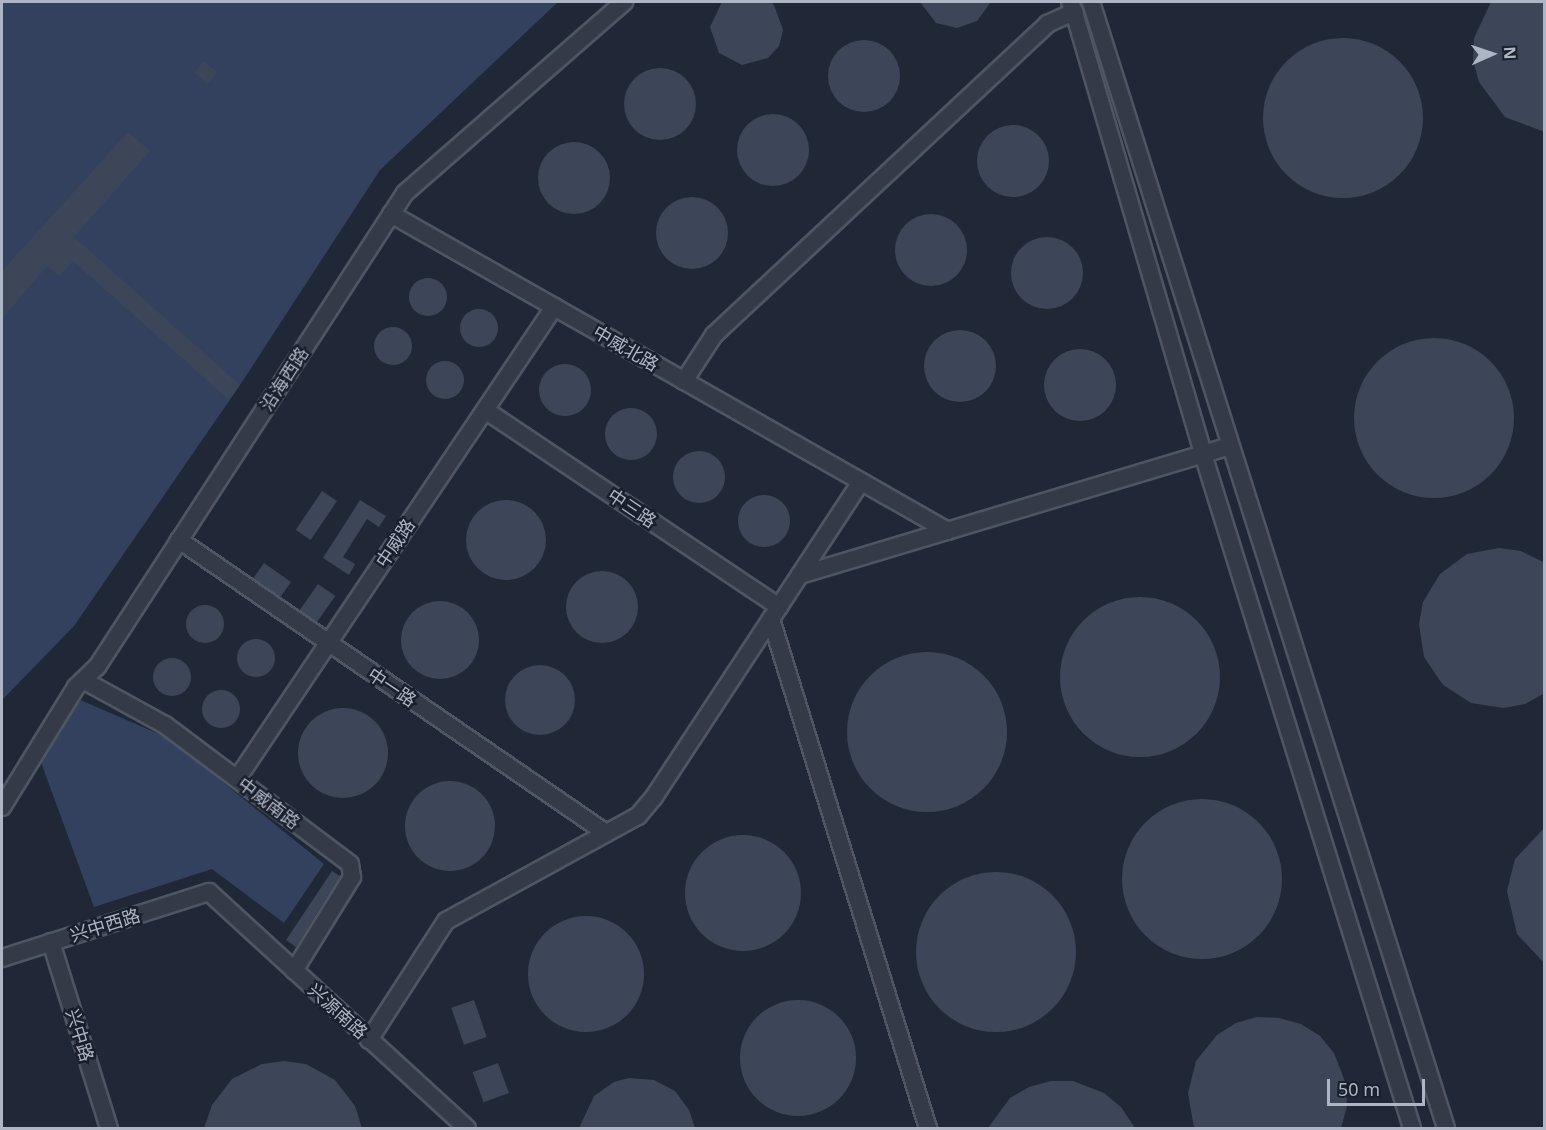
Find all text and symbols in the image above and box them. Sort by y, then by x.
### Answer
north arrow [1462,24,1522,84]
text: N [1499,46,1521,60]
street label: 中威北路 [589,321,663,375]
street label: 沿海西路 [255,343,313,415]
street label: 中三路 [604,484,660,532]
street label: 中威路 [371,515,419,571]
street label: 中一路 [364,663,420,711]
street label: 中威南路 [234,773,304,833]
street label: 兴中西路 [67,904,143,946]
street label: 兴源南路 [304,979,372,1043]
street label: 兴中路 [62,1006,98,1064]
scale bar [1330,1067,1428,1105]
text: 50 m [1338,1077,1380,1101]

